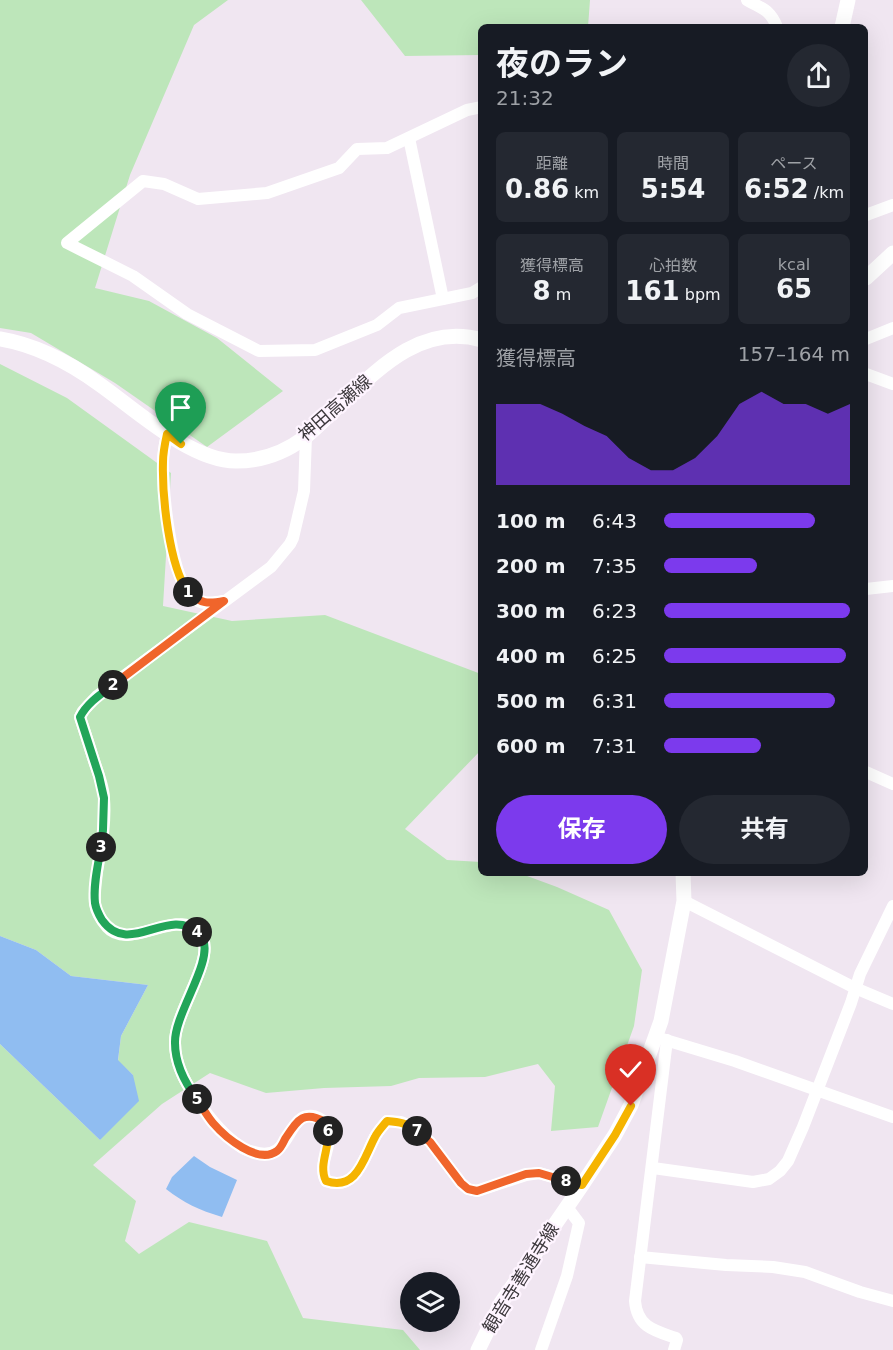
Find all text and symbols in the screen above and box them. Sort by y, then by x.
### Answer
text: 夜のラン [496,44,628,83]
button: share [787,44,850,107]
text: 21:32 [496,86,554,110]
text: 距離 [536,154,568,173]
text: 時間 [657,154,689,173]
text: ペース [770,154,818,173]
text: 0.86 [505,174,569,204]
text: 5:54 [641,174,705,204]
text: 6:52 [744,174,809,204]
text: km [569,183,599,202]
text: /km [809,183,844,202]
text: kcal [778,255,810,274]
text: 獲得標高 [520,256,584,275]
text: 心拍数 [649,256,697,275]
text: 65 [776,274,812,304]
text: 8 [533,276,551,306]
text: 161 [625,276,680,306]
text: m [551,285,571,304]
text: bpm [680,285,721,304]
text: 157–164 m [738,342,850,366]
text: 獲得標高 [496,346,576,370]
street label: 神田高瀬線 [294,370,376,445]
pin [155,382,206,444]
icon: arrive [164,391,197,424]
text: 100 m [496,509,566,533]
text: 6:43 [592,509,637,533]
text: 200 m [496,554,566,578]
text: 7:35 [592,554,637,578]
pin: 1 [173,577,203,607]
text: 1 [182,582,194,601]
text: 300 m [496,599,566,623]
text: 6:23 [592,599,637,623]
text: 400 m [496,644,566,668]
text: 6:25 [592,644,637,668]
pin: 2 [98,670,128,700]
text: 2 [107,675,119,694]
text: 500 m [496,689,566,713]
text: 6:31 [592,689,637,713]
text: 600 m [496,734,566,758]
text: 7:31 [592,734,637,758]
button: 保存 [496,795,667,864]
button: 共有 [679,795,850,864]
pin: 3 [86,832,116,862]
text: 3 [95,837,107,856]
pin: 4 [182,917,212,947]
text: 4 [191,922,203,941]
pin [605,1044,656,1106]
icon: check [614,1053,647,1086]
pin: 5 [182,1084,212,1114]
text: 5 [191,1089,203,1108]
pin: 6 [313,1116,343,1146]
pin: 7 [402,1116,432,1146]
text: 6 [322,1121,334,1140]
text: 7 [411,1121,423,1140]
pin: 8 [551,1166,581,1196]
text: 8 [560,1171,572,1190]
street label: 観音寺善通寺線 [478,1219,563,1337]
map controls [400,1272,460,1332]
button: layers [400,1272,460,1332]

